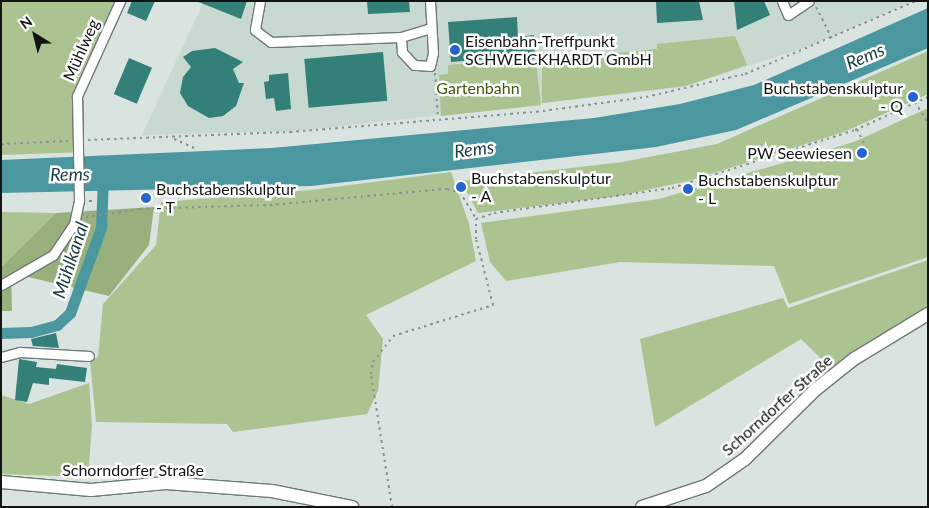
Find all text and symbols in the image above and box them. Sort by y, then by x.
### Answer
north arrow [10,10,60,60]
text: N [17,12,35,33]
street label: Mühlweg [59,16,103,84]
place label: Eisenbahn-Treffpunkt SCHWEICKHARDT GmbH [465,31,652,69]
water label: Rems [842,38,888,74]
marker: Eisenbahn-Treffpunkt SCHWEICKHARDT GmbH [449,44,461,56]
park label: Gartenbahn [436,78,520,98]
place label: Buchstabenskulptur - Q [763,78,903,116]
marker: Buchstabenskulptur - Q [907,91,919,103]
water label: Rems [453,136,495,162]
place label: PW Seewiesen [747,143,852,163]
marker: PW Seewiesen [856,147,868,159]
water label: Rems [50,163,90,185]
place label: Buchstabenskulptur - A [471,168,611,206]
place label: Buchstabenskulptur - L [698,170,838,208]
place label: Buchstabenskulptur - T [156,179,296,217]
marker: Buchstabenskulptur - A [455,181,467,193]
marker: Buchstabenskulptur - L [682,183,694,195]
marker: Buchstabenskulptur - T [140,192,152,204]
water label: Mühlkanal [48,219,92,301]
street label: Schorndorfer Straße [718,350,836,460]
street label: Schorndorfer Straße [62,460,204,480]

